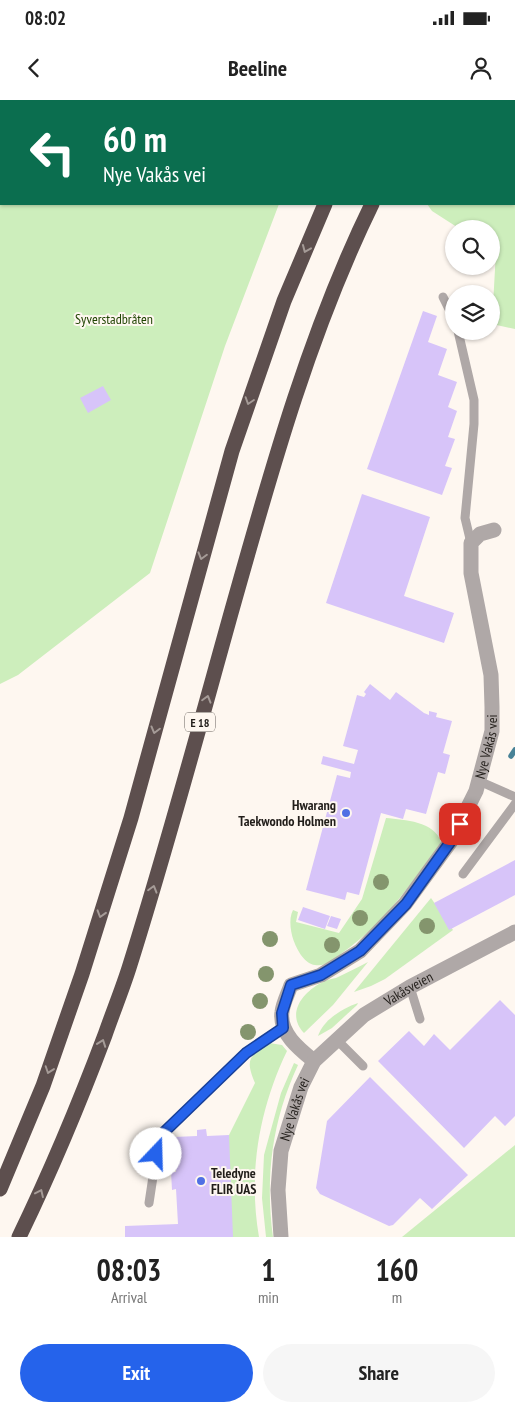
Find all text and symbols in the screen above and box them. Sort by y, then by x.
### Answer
text: 08:02 [25,6,66,30]
icon: back [20,54,48,82]
text: Beeline [228,54,287,82]
icon: person [467,54,495,82]
text: 60 m [103,116,167,162]
icon: left [20,120,85,185]
text: Nye Vakås vei [103,160,206,188]
map controls [445,220,500,340]
button: search [445,220,500,275]
one-way arrow [301,244,311,252]
button: layers [445,285,500,340]
park label: Syverstadbråten [75,310,153,328]
one-way arrow [244,396,254,404]
one-way arrow [197,552,208,561]
one-way arrow [201,694,212,703]
road number: E 18 [185,712,215,732]
street label: Nye Vakås vei [471,714,501,781]
one-way arrow [150,725,160,733]
place label: Hwarang Taekwondo Holmen [238,796,336,830]
pin [439,803,481,845]
marker: Hwarang Taekwondo Holmen [340,807,352,819]
icon: arrive [446,810,474,838]
one-way arrow [147,885,157,893]
one-way arrow [96,910,106,918]
street label: Vakåsveien [380,968,436,1010]
one-way arrow [96,1039,106,1047]
one-way arrow [45,1065,55,1074]
street label: Nye Vakås vei [276,1074,313,1143]
position arrow [129,1127,181,1179]
place label: Teledyne FLIR UAS [211,1164,256,1198]
marker: Teledyne FLIR UAS [195,1175,207,1187]
one-way arrow [34,1189,45,1198]
text: 08:03 [97,1250,161,1289]
text: 1 [261,1250,276,1289]
text: 160 [375,1250,418,1289]
text: Arrival [111,1287,147,1307]
text: min [258,1287,279,1307]
text: m [392,1287,402,1307]
button: Exit [20,1344,253,1402]
button: Share [263,1344,495,1402]

